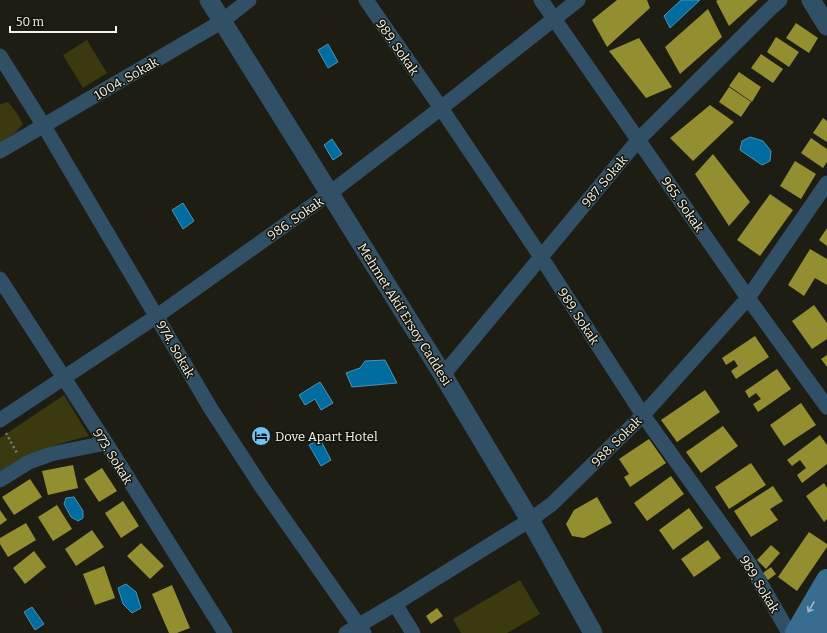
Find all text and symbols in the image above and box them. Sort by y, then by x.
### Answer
scale bar [10,8,116,34]
text: 50 m [16,15,45,29]
street label: 989. Sokak [373,17,423,78]
street label: 1004. Sokak [92,54,161,103]
street label: 987. Sokak [578,152,631,210]
street label: 965. Sokak [658,174,707,235]
street label: 986. Sokak [264,193,327,243]
street label: Mehmet Akif Ersoy Caddesi [355,240,455,388]
street label: 989. Sokak [555,285,603,348]
street label: 974. Sokak [153,318,198,381]
street label: 988. Sokak [588,413,645,470]
hotel icon: Dove Apart Hotel [250,425,272,447]
street label: 973. Sokak [90,426,136,487]
place label: Dove Apart Hotel [275,429,378,444]
street label: 989. Sokak [737,553,783,616]
one-way arrow [807,601,815,613]

